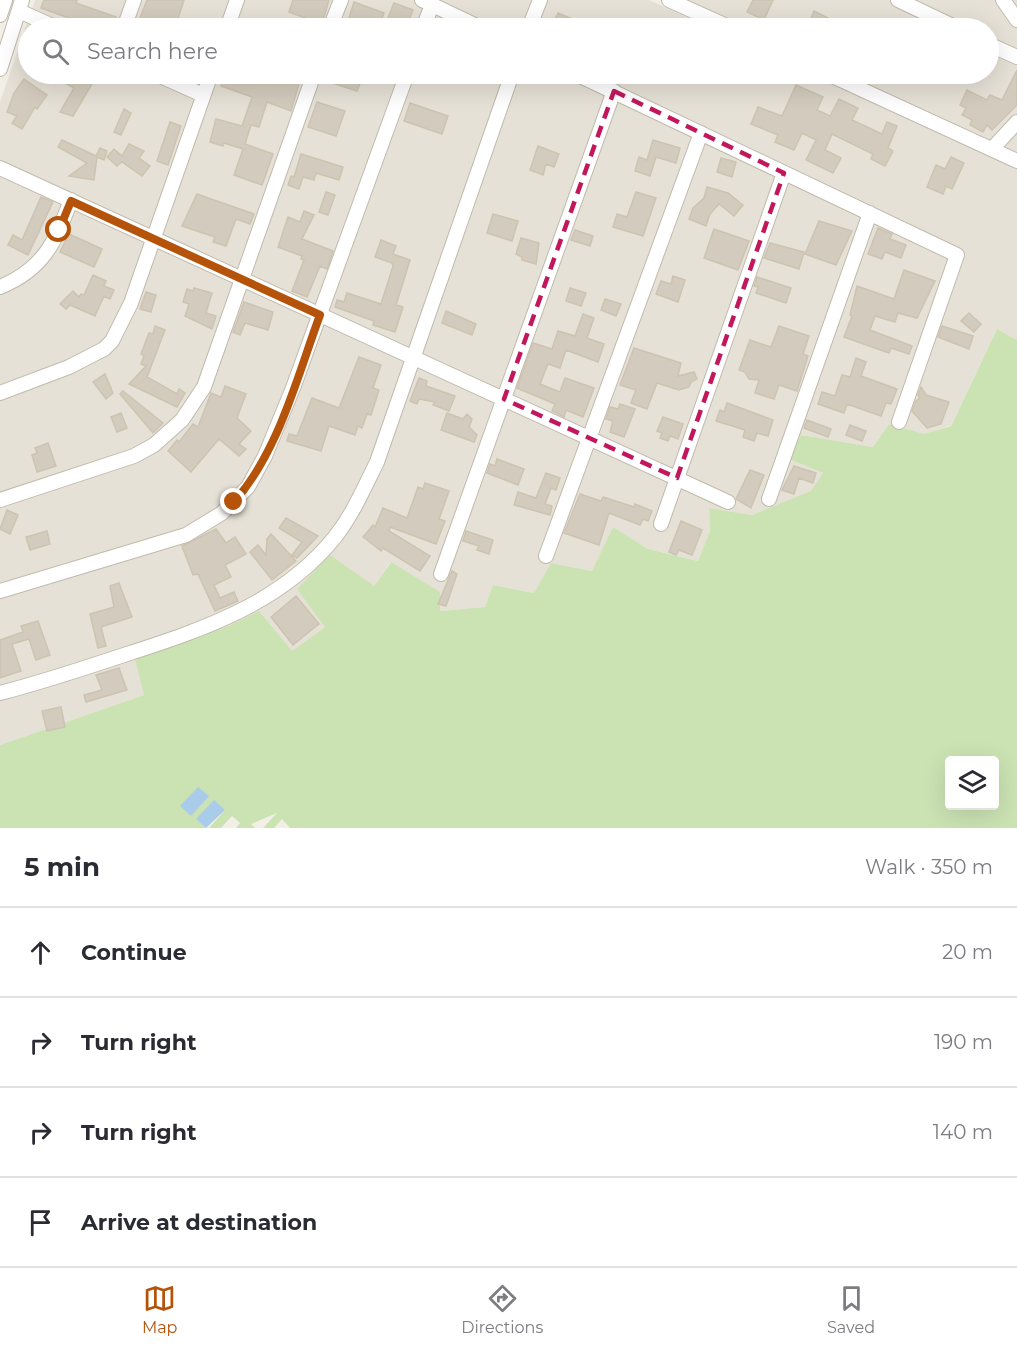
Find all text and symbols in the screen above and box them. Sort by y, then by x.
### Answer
search box [18,18,999,84]
icon: search [39,35,72,68]
text: Search here [87,38,218,65]
route start [45,216,71,242]
route end [220,488,246,514]
map controls [945,756,999,810]
button: layers [945,756,999,810]
text: 5 min [24,851,100,883]
text: Walk · 350 m [865,855,993,879]
icon: ahead [24,936,57,969]
text: Continue [81,939,187,966]
text: 20 m [942,940,993,964]
icon: right [24,1026,57,1059]
text: Turn right [81,1029,196,1056]
text: 190 m [934,1030,993,1054]
icon: right [24,1116,57,1149]
text: Turn right [81,1119,196,1146]
text: 140 m [933,1120,993,1144]
icon: arrive [24,1206,57,1239]
text: Arrive at destination [81,1209,317,1236]
tab: Map [142,1282,177,1337]
tab: Directions [461,1282,543,1337]
tab: Saved [827,1282,875,1337]

